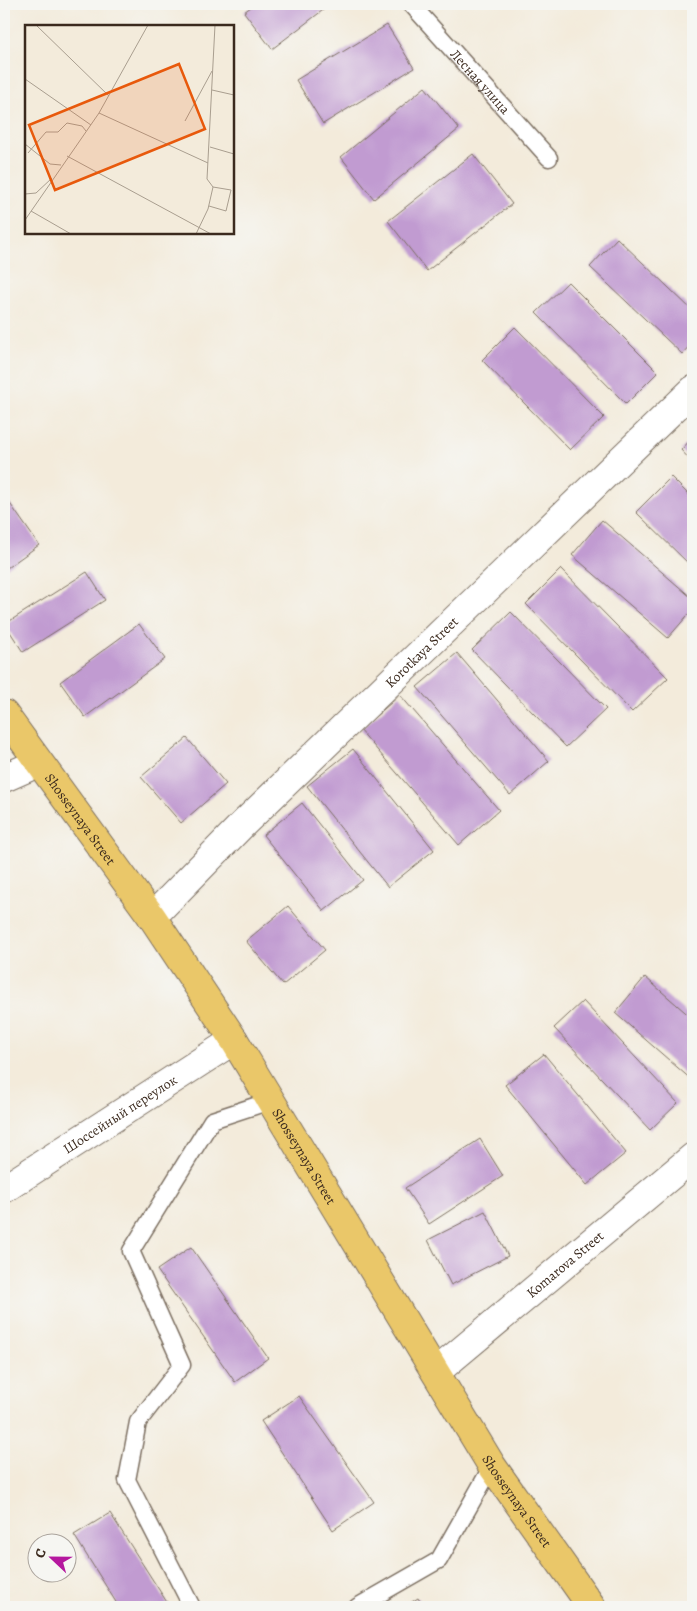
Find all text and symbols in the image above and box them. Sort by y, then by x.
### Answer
inset map [25,25,234,234]
street label: Лесная улица [446,45,515,118]
street label: Korotkaya Street [381,612,462,692]
street label: Shosseynaya Street [41,769,121,869]
street label: Шоссейный переулок [59,1070,181,1158]
street label: Shosseynaya Street [268,1105,341,1208]
street label: Komarova Street [522,1226,608,1302]
street label: Shosseynaya Street [478,1451,556,1551]
north arrow [28,1534,78,1584]
text: С [30,1545,51,1561]

